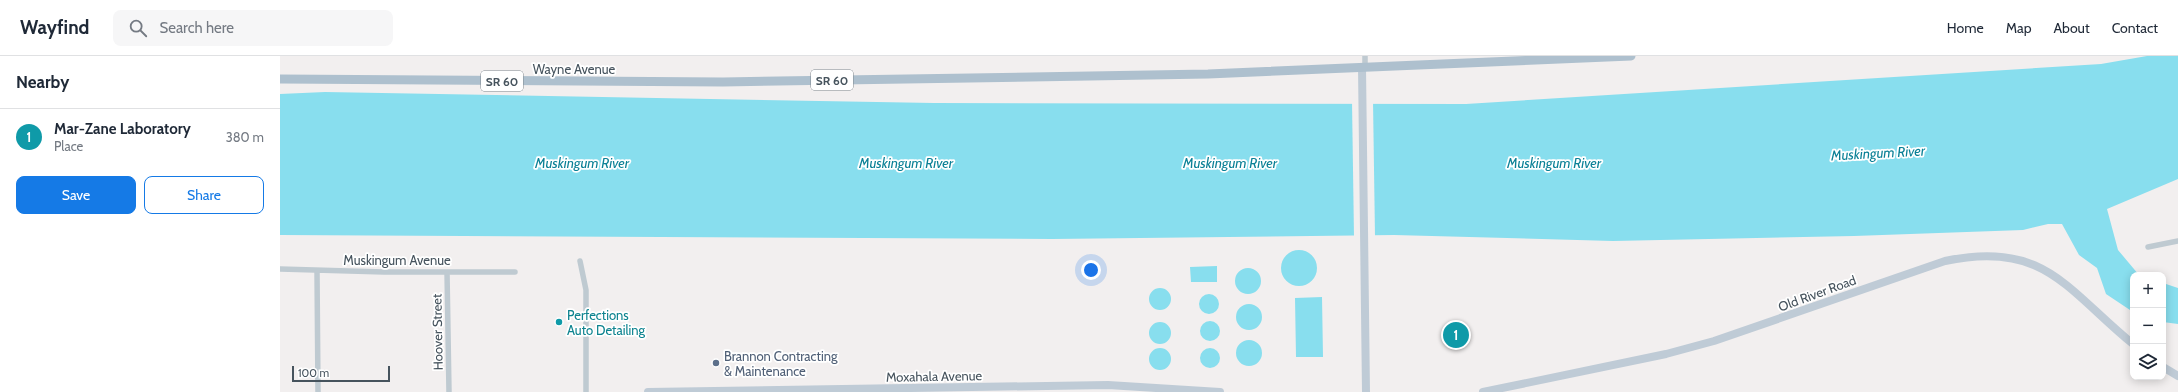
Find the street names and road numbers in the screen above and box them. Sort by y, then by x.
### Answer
street label: Wayne Avenue [533,61,616,77]
road number: SR 60 [811,70,853,90]
road number: SR 60 [481,71,523,91]
street label: Muskingum Avenue [343,252,451,268]
street label: Old River Road [1776,272,1858,314]
street label: Hoover Street [428,293,446,370]
street label: Moxahala Avenue [886,367,983,385]

